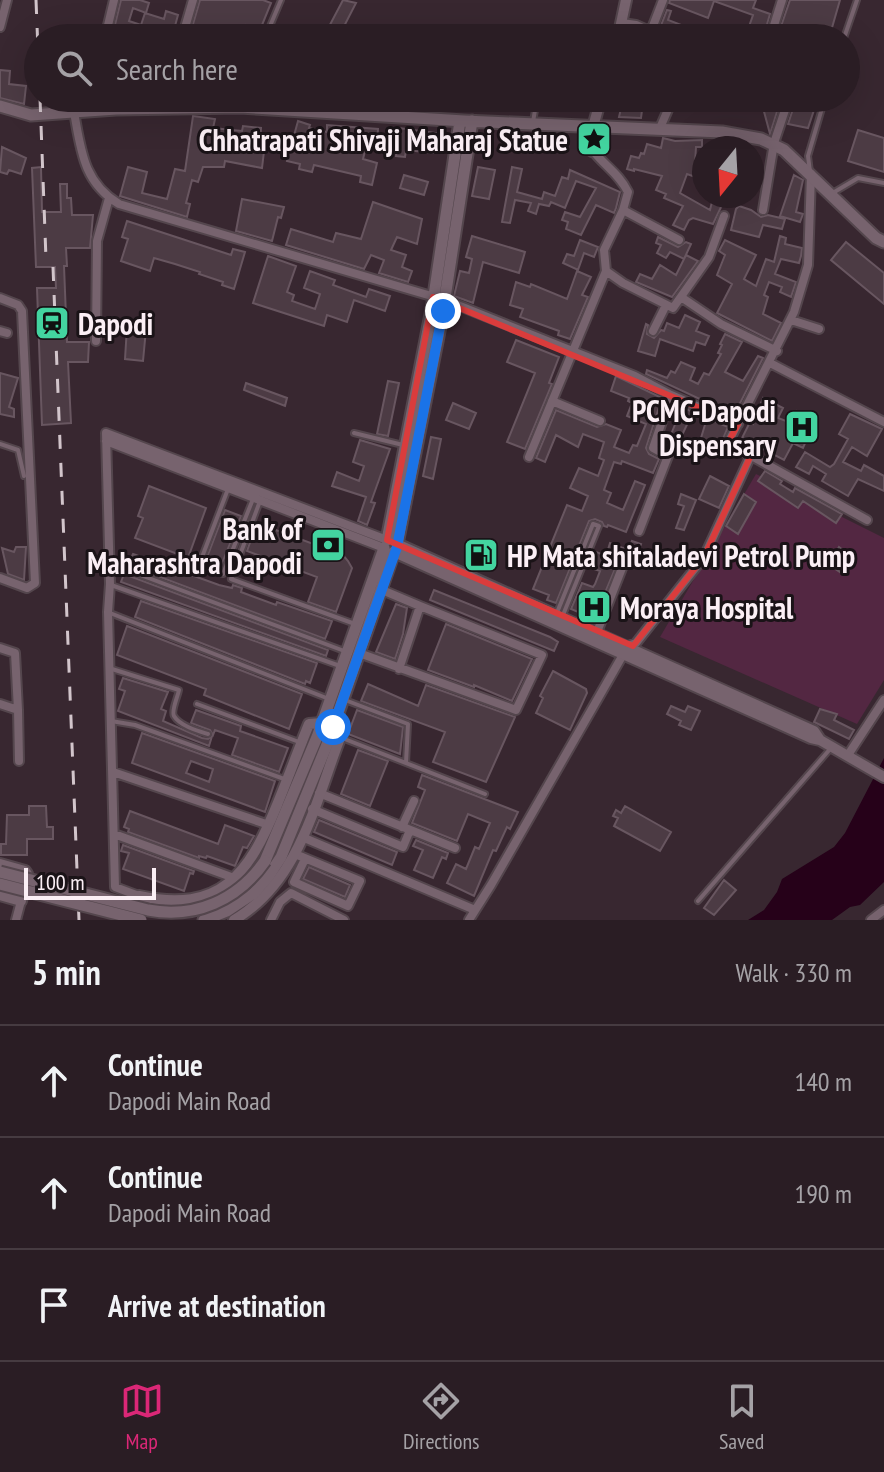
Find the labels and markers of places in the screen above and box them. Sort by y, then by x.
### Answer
place label: Chhatrapati Shivaji Maharaj Statue [199,120,568,159]
place icon: Chhatrapati Shivaji Maharaj Statue [575,120,613,158]
station icon: Dapodi [33,304,71,342]
place label: Dapodi [78,304,153,343]
place label: PCMC-Dapodi Dispensary [632,391,777,464]
hospital icon: PCMC-Dapodi Dispensary [783,408,821,446]
place label: Bank of Maharashtra Dapodi [87,509,304,582]
bank icon: Bank of Maharashtra Dapodi [309,526,347,564]
fuel station icon: HP Mata shitaladevi Petrol Pump [462,536,500,574]
place label: HP Mata shitaladevi Petrol Pump [507,536,855,575]
hospital icon: Moraya Hospital [575,588,613,626]
place label: Moraya Hospital [620,588,794,627]

